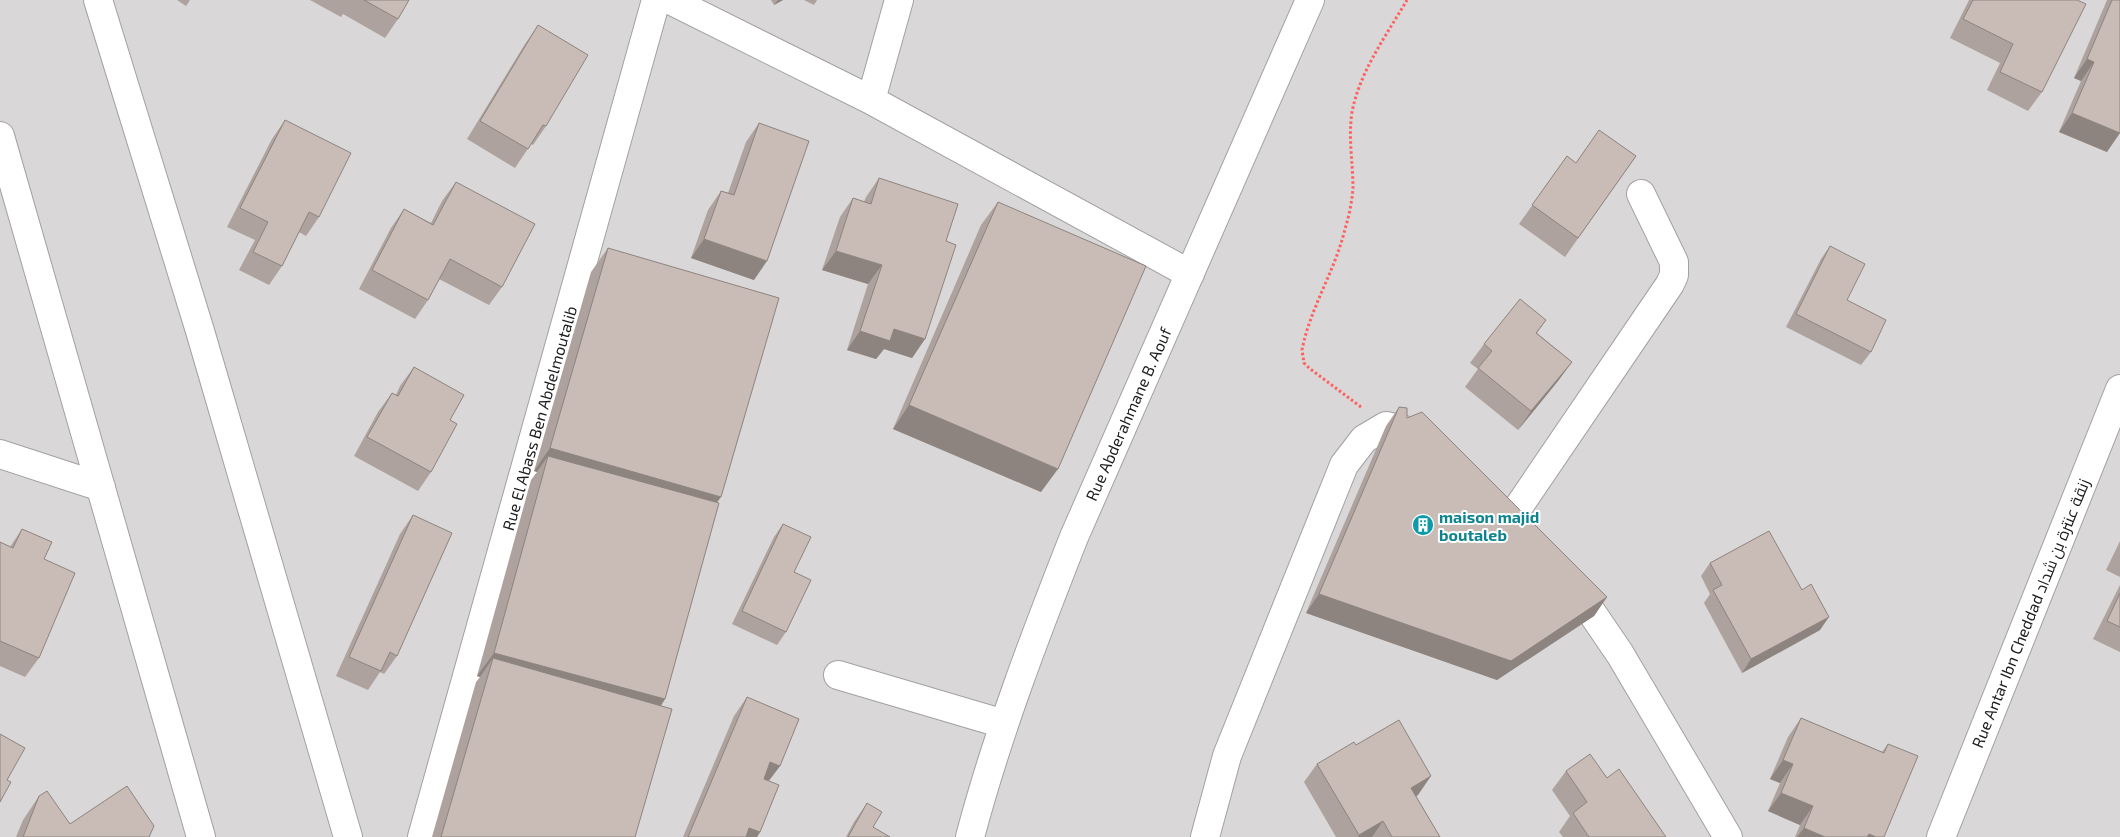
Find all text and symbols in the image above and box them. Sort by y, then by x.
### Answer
street label: Rue El Abass Ben Abdelmoutalib [498,303,580,533]
street label: Rue Abderahmane B. Aouf [1081,324,1175,503]
street label: Rue Antar Ibn Cheddad زنقة عنترة بن شداد [1967,476,2095,751]
place label: maison majid boutaleb [1439,507,1539,544]
building icon: maison majid boutaleb [1411,513,1435,537]

